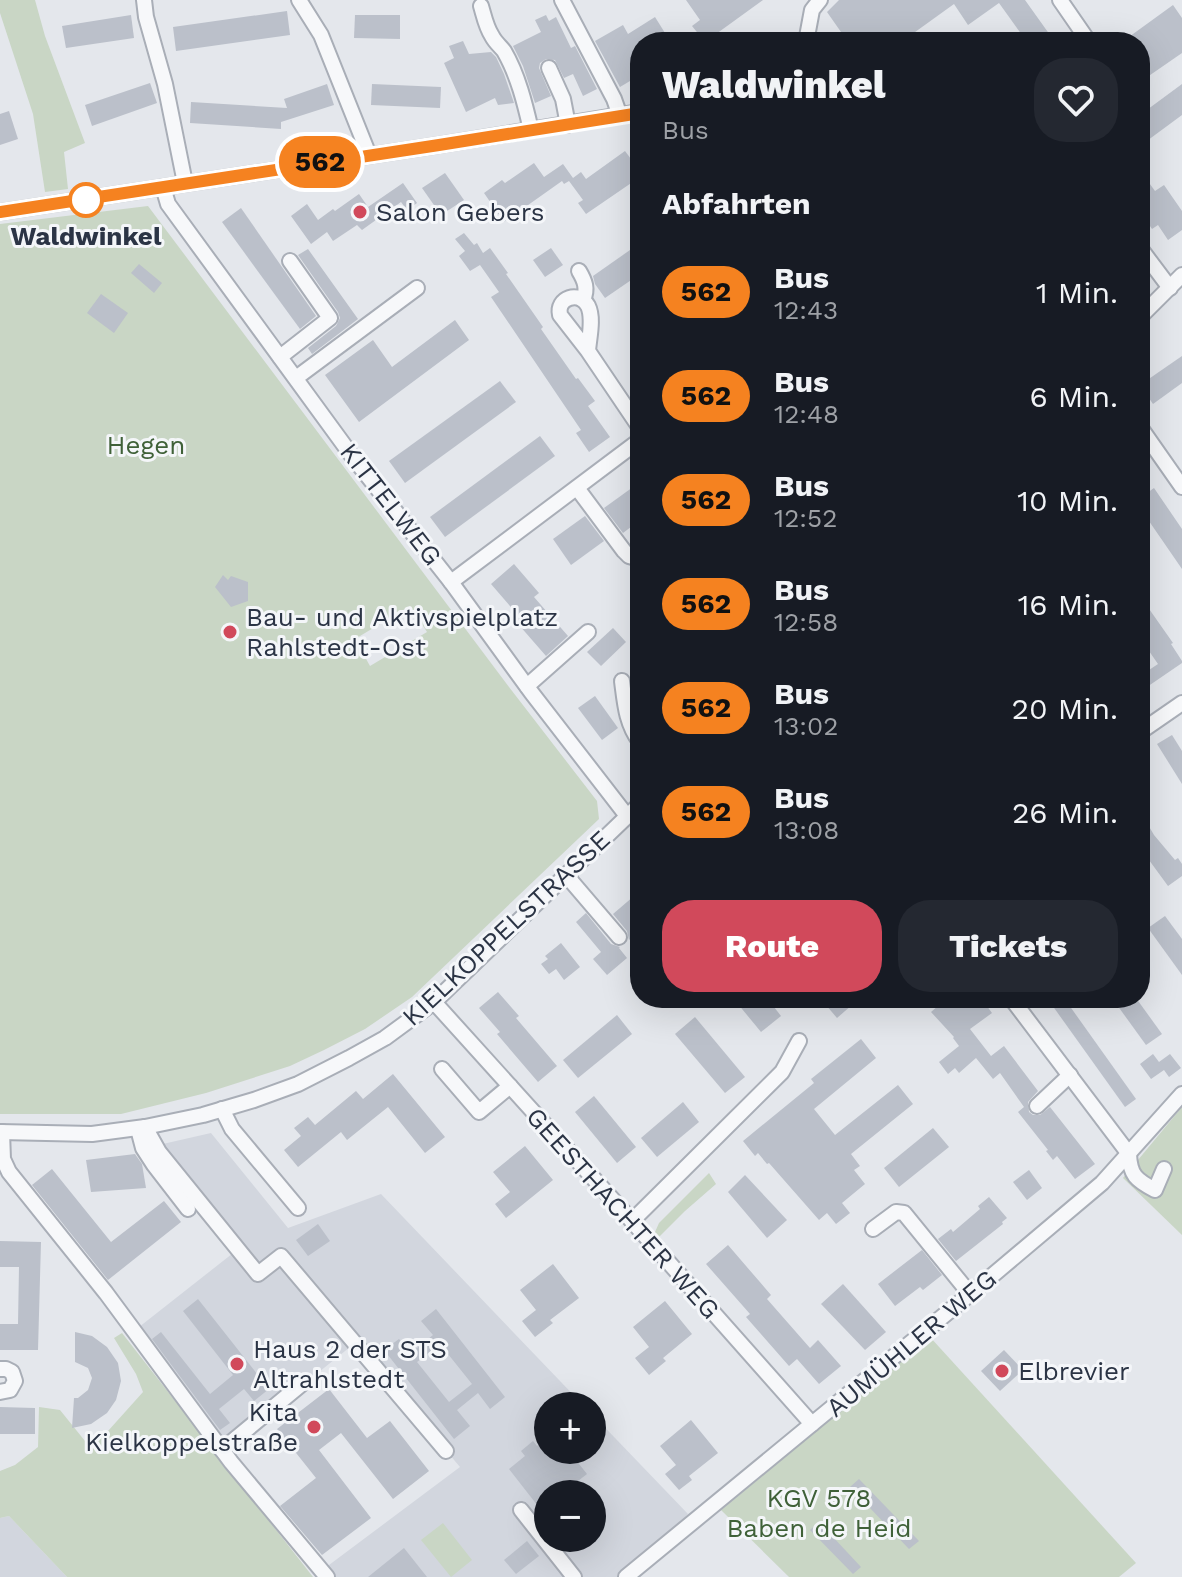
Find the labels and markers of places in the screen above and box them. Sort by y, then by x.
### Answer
marker: Waldwinkel [69,183,103,217]
place label: Salon Gebers [376,197,545,227]
marker: Salon Gebers [351,203,369,221]
place label: Waldwinkel [11,221,162,251]
place label: Bau- und Aktivspielplatz Rahlstedt-Ost [246,602,558,662]
marker: Bau- und Aktivspielplatz Rahlstedt-Ost [221,623,239,641]
place label: Haus 2 der STS Altrahlstedt [253,1334,447,1394]
marker: Haus 2 der STS Altrahlstedt [228,1355,246,1373]
place label: Elbrevier [1018,1356,1130,1386]
marker: Elbrevier [993,1362,1011,1380]
place label: Kita Kielkoppelstraße [85,1397,298,1457]
marker: Kita Kielkoppelstraße [305,1418,323,1436]

